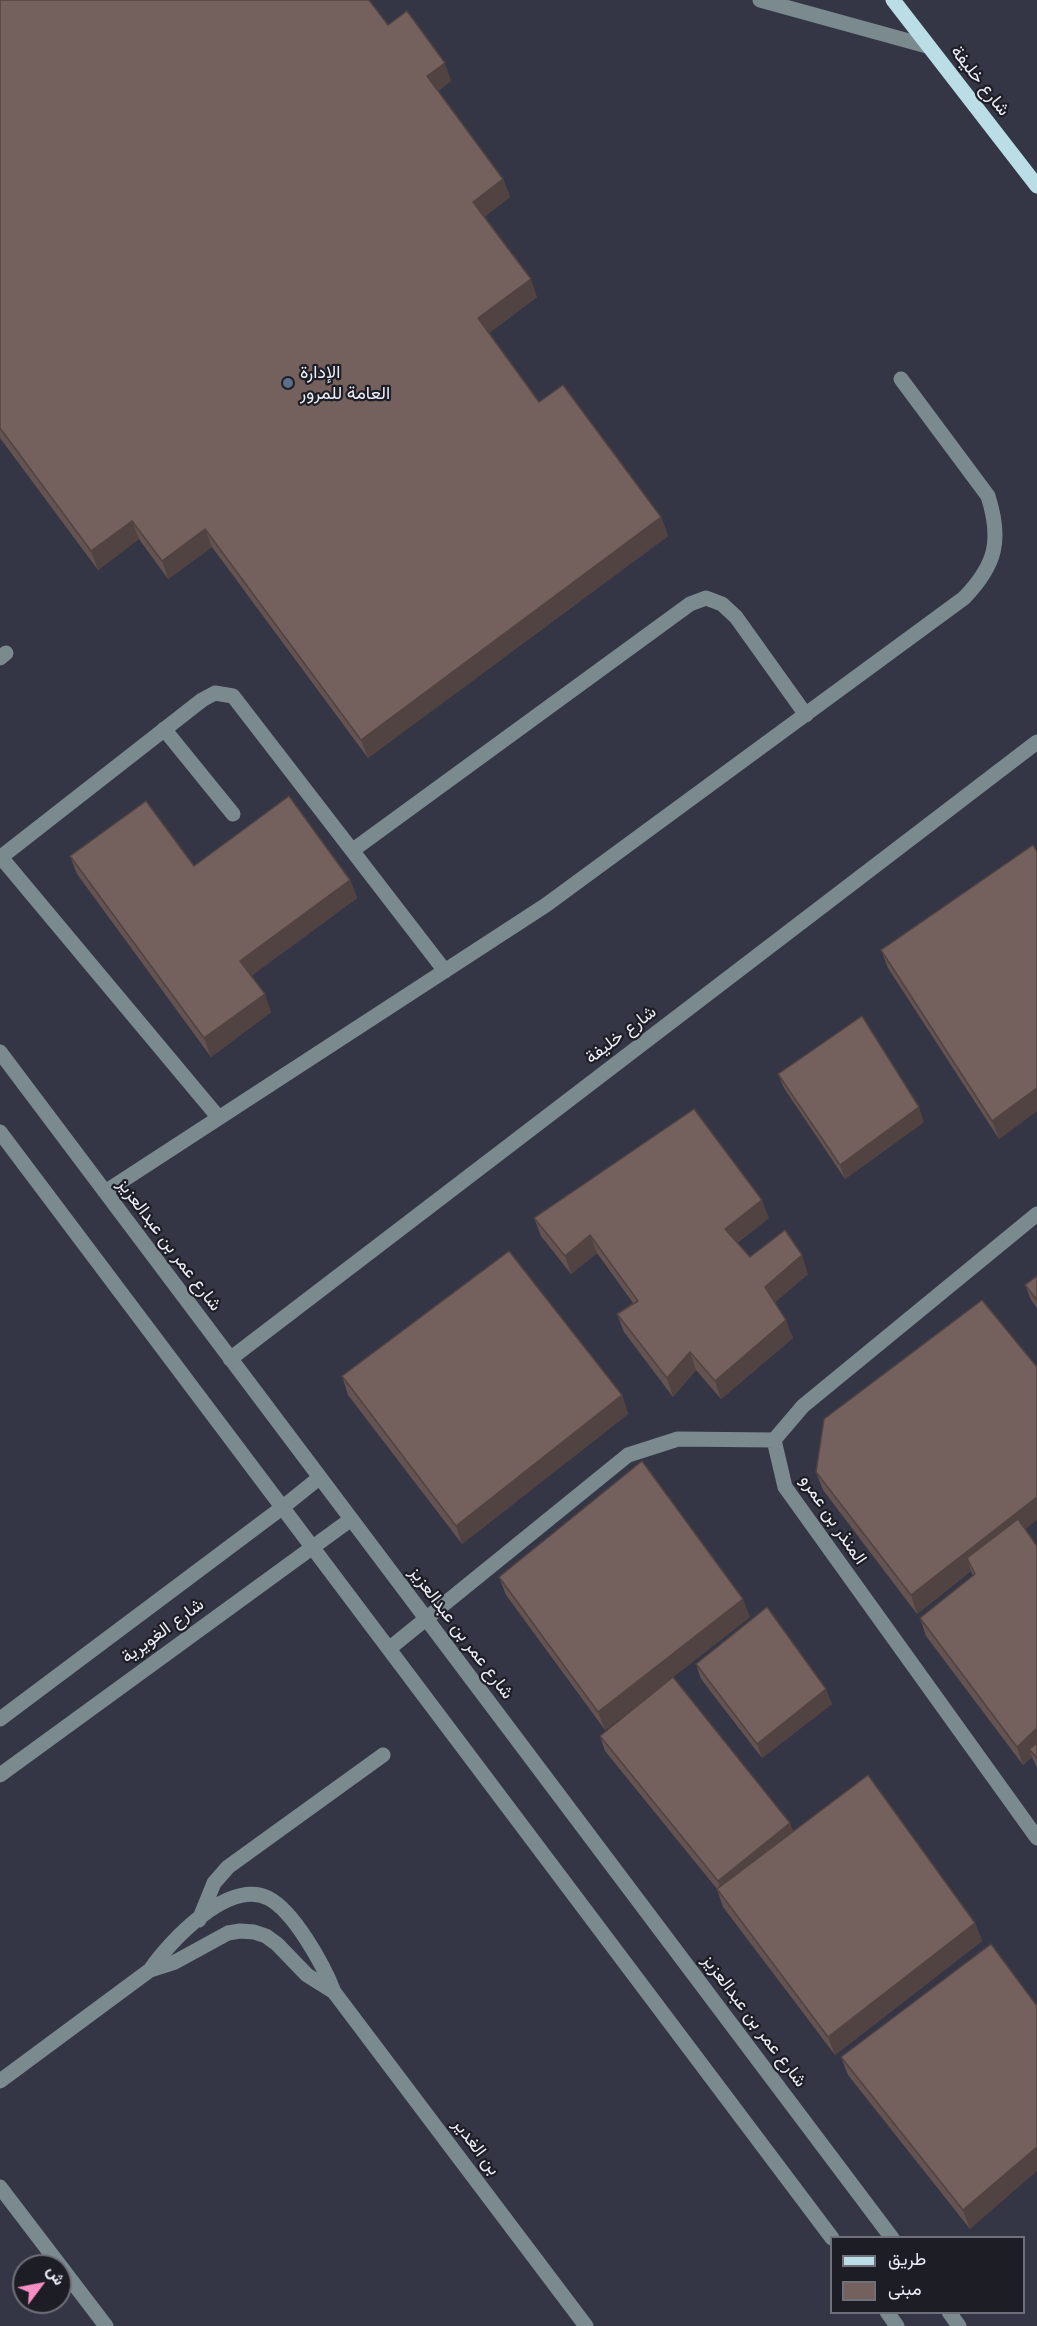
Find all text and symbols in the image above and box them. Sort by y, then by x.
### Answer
street label: شارع خليفة [946,41,1014,121]
place label: الإدارة العامة للمرور [300,362,390,404]
marker: الإدارة العامة للمرور [281,376,295,390]
street label: شارع خليفة [581,1001,661,1069]
street label: شارع عمر بن عبدالعزيز [112,1174,226,1316]
street label: المنذر بن عمرو [795,1471,871,1569]
street label: شارع عمر بن عبدالعزيز [404,1562,518,1704]
street label: شارع الغويرية [118,1594,208,1668]
street label: شارع عمر بن عبدالعزيز [697,1950,811,2092]
street label: بن الغدير [448,2114,504,2180]
legend [830,2236,1025,2314]
text: طريق [888,2248,926,2270]
north arrow [12,2254,72,2314]
text: ش [43,2262,69,2288]
text: مبنى [888,2278,922,2300]

